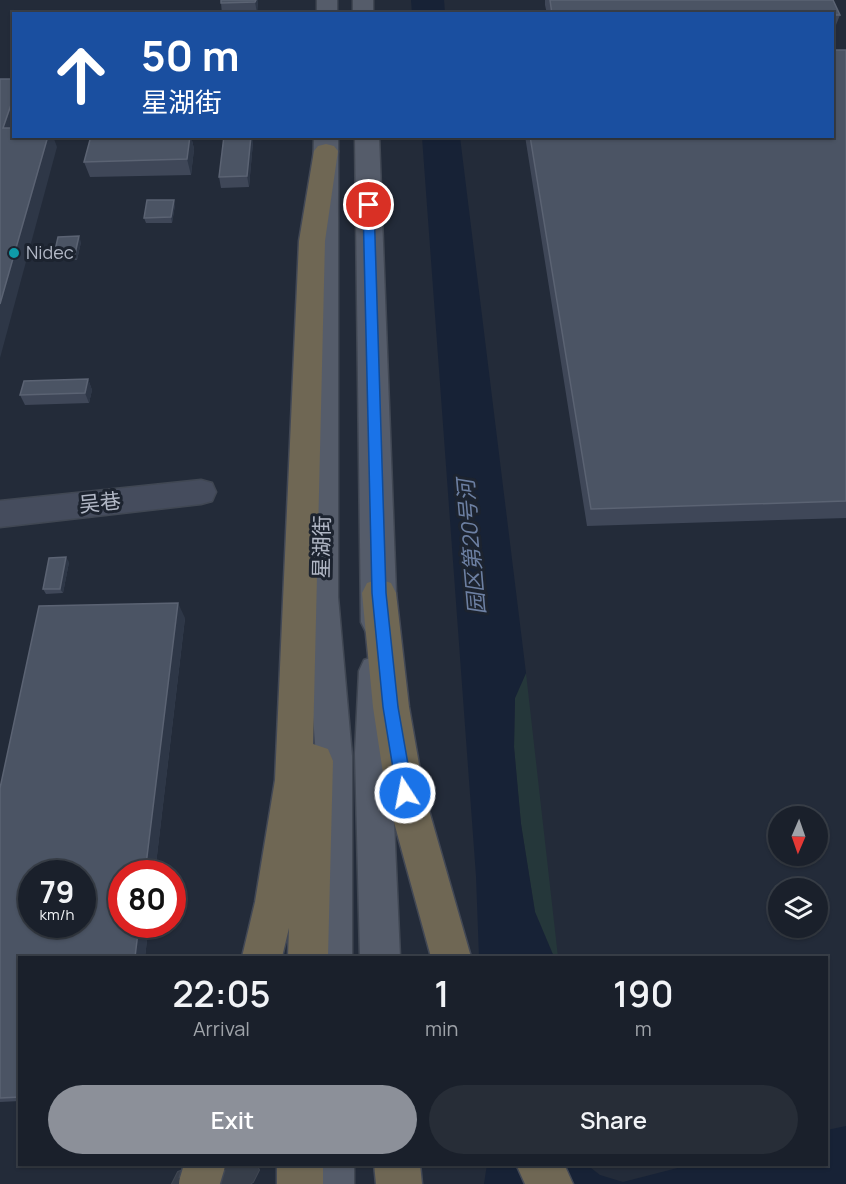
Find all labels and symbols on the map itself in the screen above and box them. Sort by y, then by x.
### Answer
pin [343,179,394,230]
place label: Nidec [26,240,74,264]
marker: Nidec [7,246,21,260]
water label: 园区第20号河 [450,474,492,616]
street label: 吴巷 [78,486,122,518]
street label: 星湖街 [306,515,336,579]
position arrow [373,761,437,825]
north arrow [768,806,828,866]
speed limit sign: 80 [108,860,186,938]

